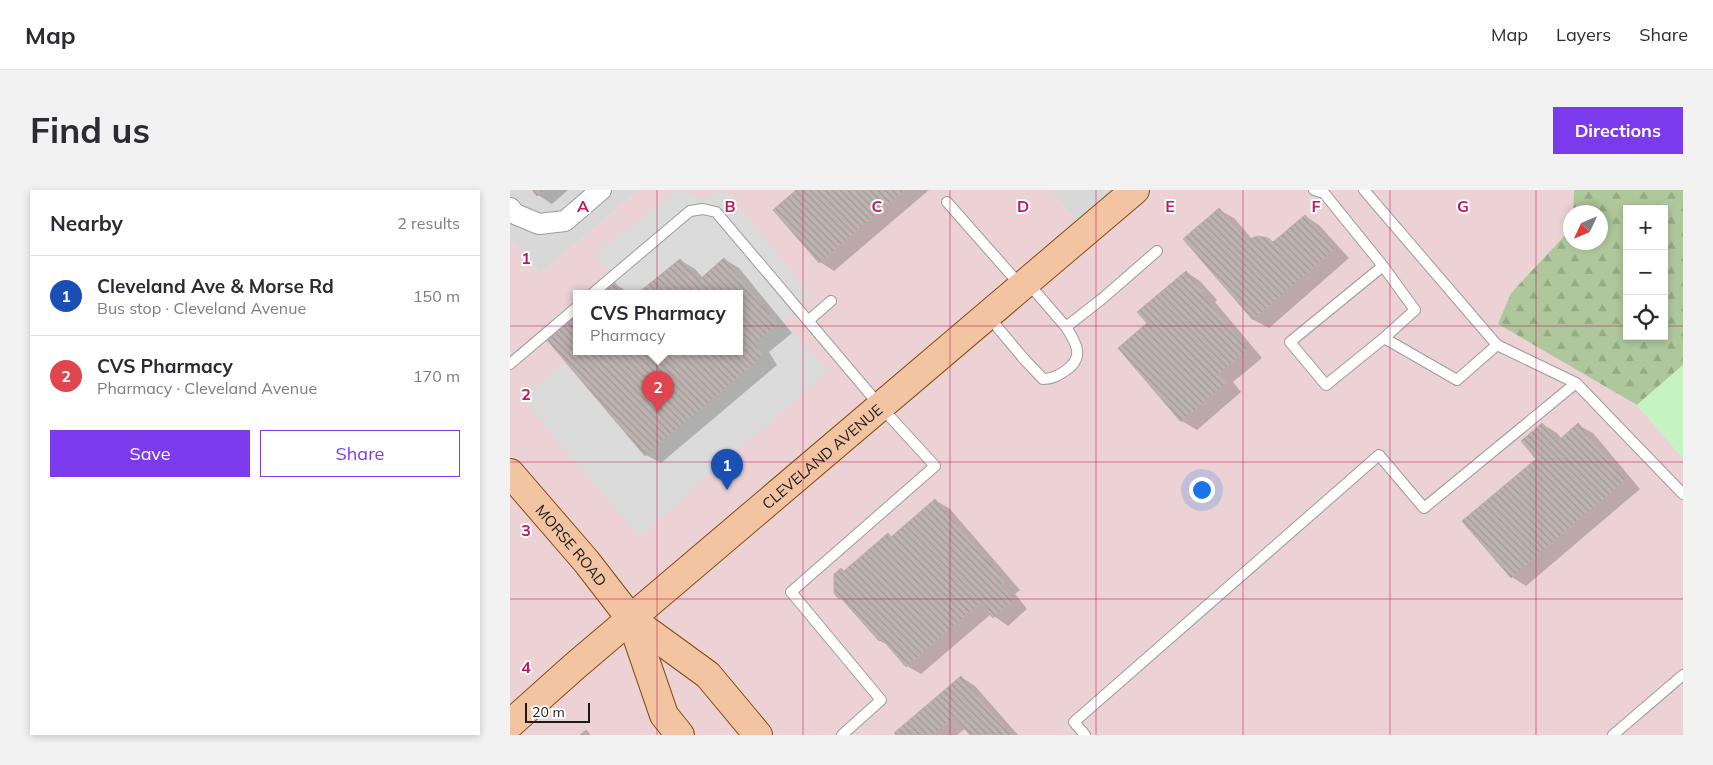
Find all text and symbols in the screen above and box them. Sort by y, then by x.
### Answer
text: Map [25,20,76,50]
text: Map [1491,23,1528,46]
text: Layers [1556,23,1611,46]
text: Share [1639,23,1688,46]
button: Directions [1553,107,1683,154]
text: Find us [30,108,150,152]
text: A [577,196,589,216]
text: B [724,196,736,216]
text: C [872,196,883,216]
text: D [1017,196,1029,216]
text: E [1165,196,1175,216]
text: F [1311,196,1321,216]
text: G [1457,196,1469,216]
north arrow [1563,205,1608,250]
map controls [1623,205,1668,340]
button: + [1623,205,1668,250]
text: Nearby [50,210,123,236]
text: 2 results [397,213,460,233]
text: 1 [521,248,531,268]
button: − [1623,250,1668,295]
text: Cleveland Ave & Morse Rd [97,274,334,298]
text: 1 [61,286,71,306]
text: 150 m [413,286,460,306]
popup [573,290,743,355]
button: locate [1623,295,1668,340]
text: Bus stop · Cleveland Avenue [97,298,306,318]
text: CVS Pharmacy [590,301,726,325]
text: Pharmacy [590,325,665,345]
text: CVS Pharmacy [97,354,233,378]
text: 2 [61,366,71,386]
text: 170 m [413,366,460,386]
pin: 2 [642,371,674,412]
text: Pharmacy · Cleveland Avenue [97,378,317,398]
text: 2 [521,384,531,404]
street label: CLEVELAND AVENUE [758,400,886,513]
button: Save [50,430,250,477]
button: Share [260,430,460,477]
pin: 1 [711,449,743,490]
your location [1189,477,1215,503]
street label: MORSE ROAD [532,500,611,590]
text: 3 [521,520,531,540]
text: 4 [521,657,531,677]
scale bar [525,700,590,723]
text: 20 m [532,703,565,721]

